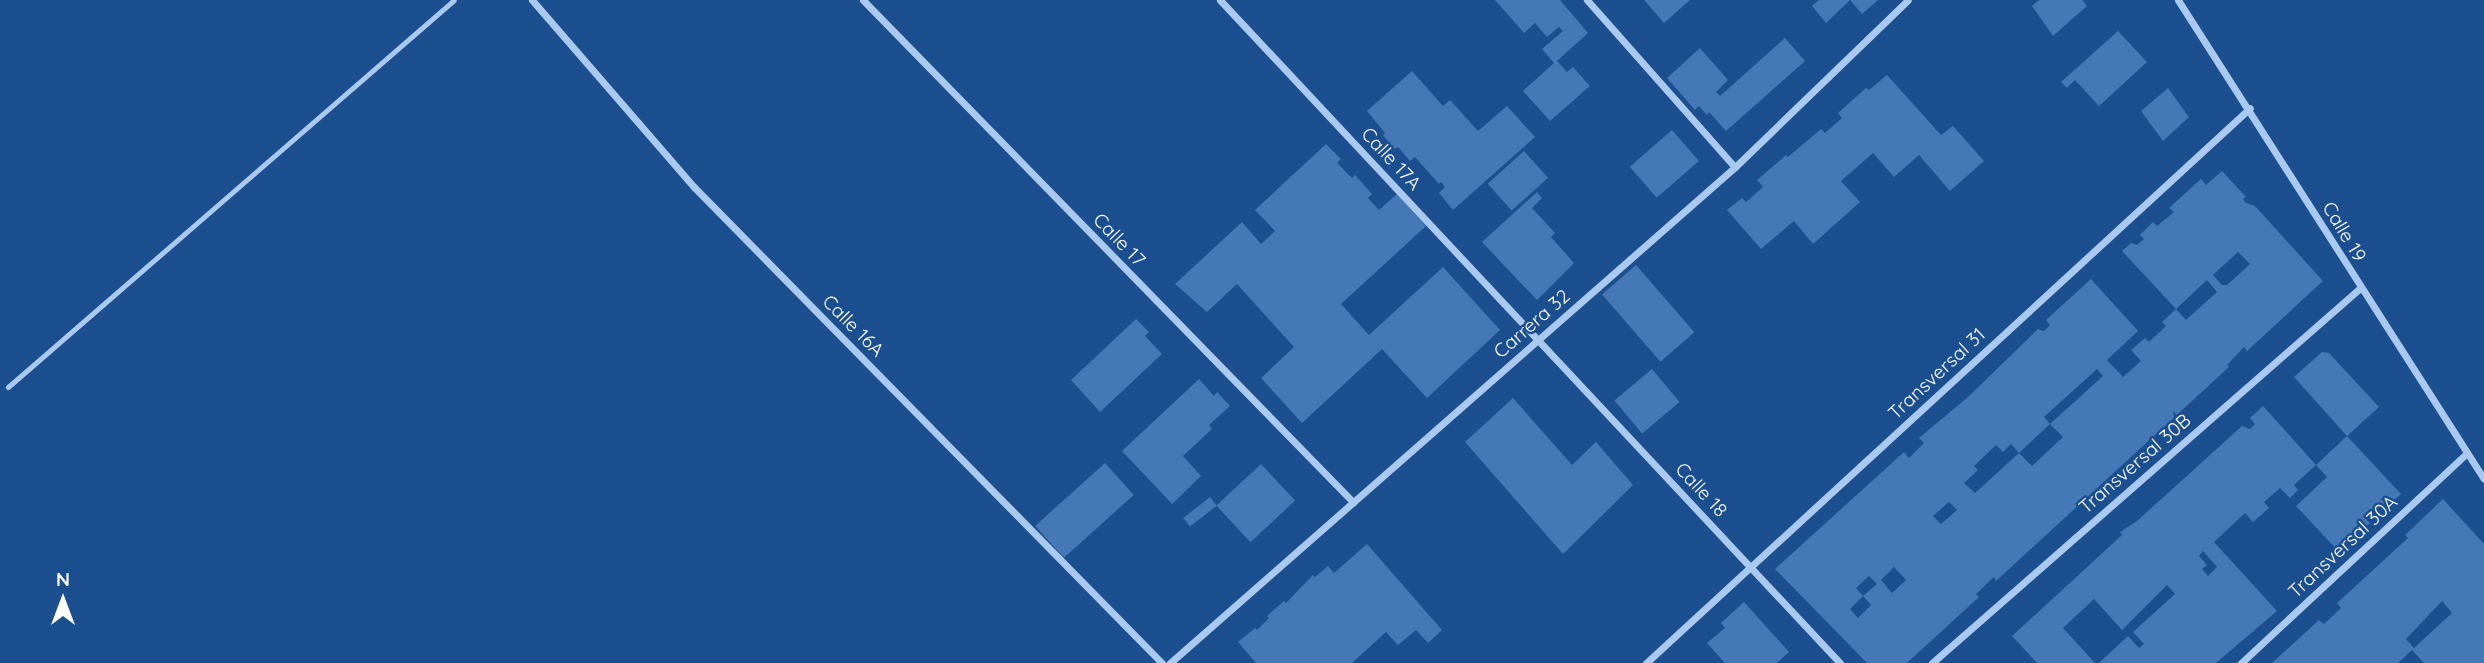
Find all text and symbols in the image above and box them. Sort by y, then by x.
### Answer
street label: Calle 17A [1356,123,1426,195]
street label: Calle 19 [2317,198,2371,266]
street label: Calle 17 [1088,209,1150,271]
street label: Carrera 32 [1489,285,1575,363]
street label: Calle 16A [817,290,889,362]
street label: Transversal 31 [1884,323,1990,425]
street label: Transversal 30B [2074,409,2196,519]
street label: Calle 18 [1670,458,1732,522]
street label: Transversal 30A [2284,491,2402,603]
north arrow [28,565,98,635]
text: N [56,567,70,591]

